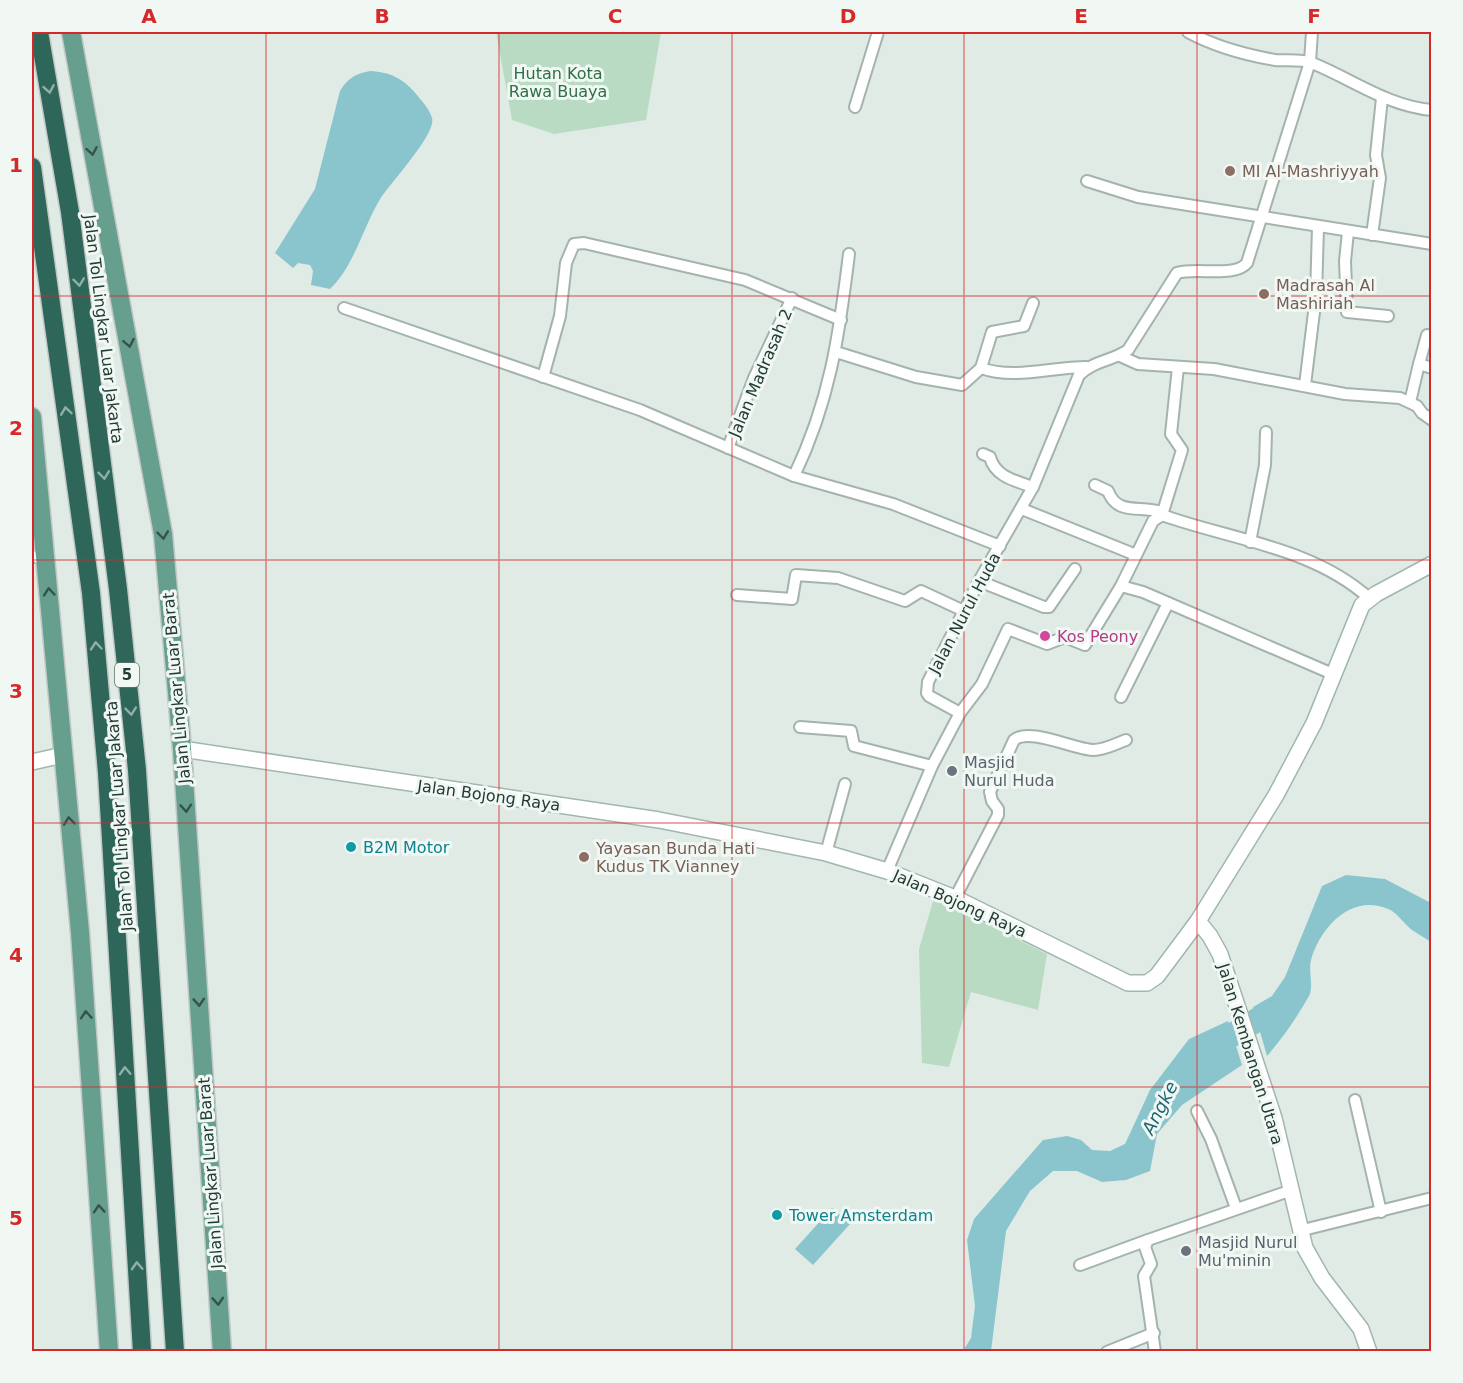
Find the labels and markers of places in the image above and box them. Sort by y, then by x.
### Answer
place label: MI Al-Mashriyyah [1242,162,1379,181]
marker: MI Al-Mashriyyah [1223,164,1237,178]
place label: Madrasah Al Mashiriah [1276,276,1375,313]
marker: Madrasah Al Mashiriah [1257,287,1271,301]
place label: Kos Peony [1057,627,1138,646]
marker: Kos Peony [1038,629,1052,643]
place label: Masjid Nurul Huda [964,753,1055,790]
marker: Masjid Nurul Huda [945,764,959,778]
place label: B2M Motor [363,838,450,857]
place label: Yayasan Bunda Hati Kudus TK Vianney [595,839,755,876]
marker: B2M Motor [344,840,358,854]
marker: Yayasan Bunda Hati Kudus TK Vianney [577,850,591,864]
place label: Tower Amsterdam [788,1206,933,1225]
marker: Tower Amsterdam [770,1208,784,1222]
place label: Masjid Nurul Mu'minin [1198,1233,1297,1270]
marker: Masjid Nurul Mu'minin [1179,1244,1193,1258]

